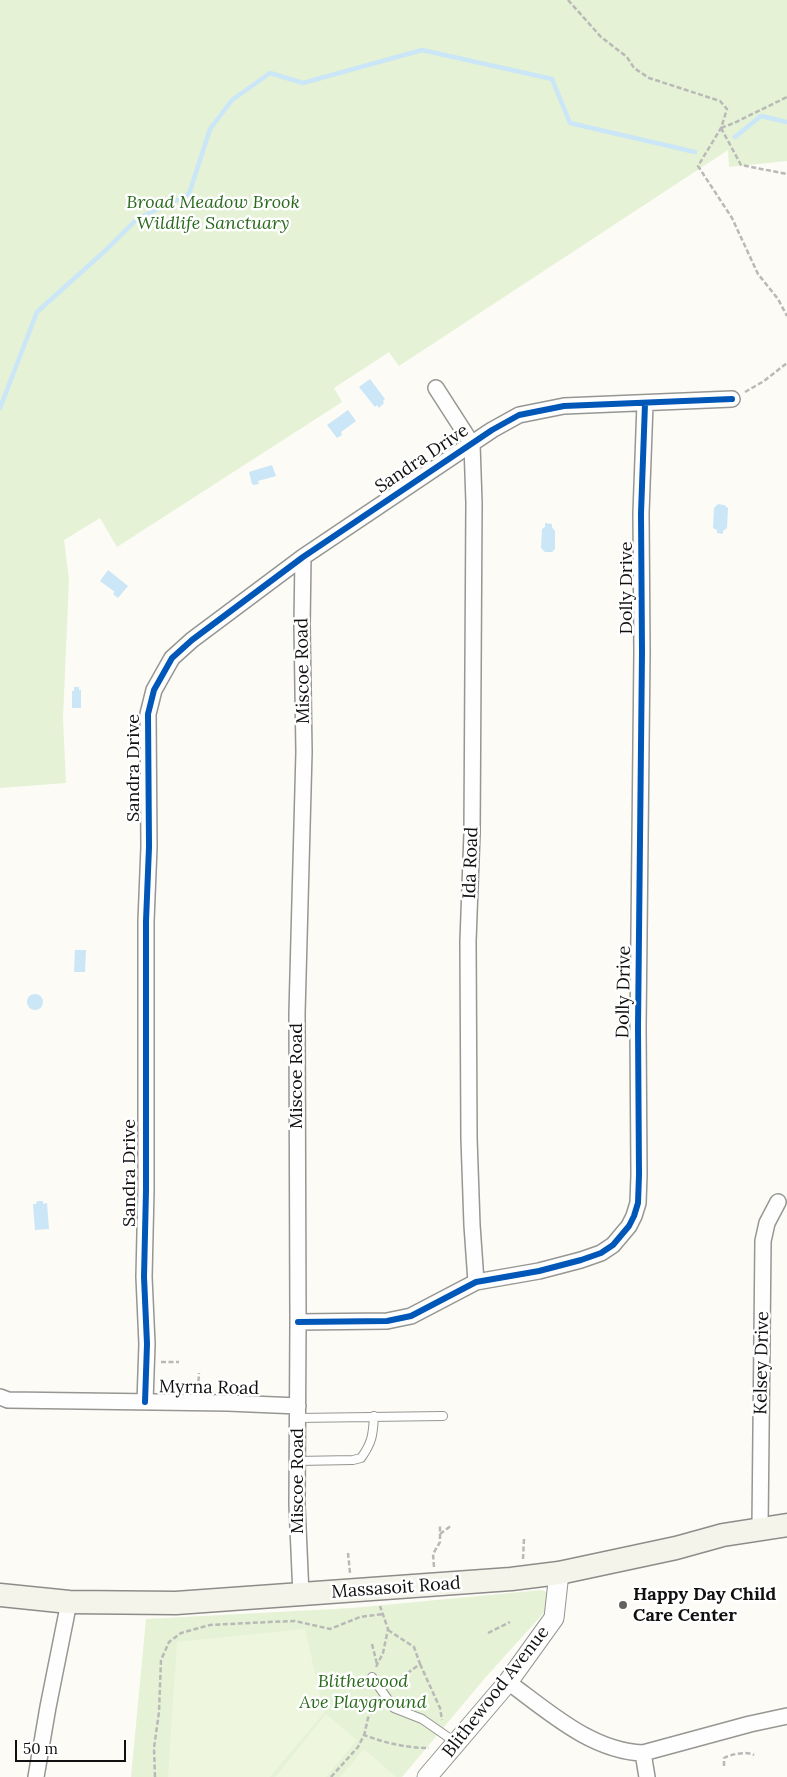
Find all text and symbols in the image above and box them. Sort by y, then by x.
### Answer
park label: Broad Meadow Brook Wildlife Sanctuary [126,192,300,234]
street label: Sandra Drive [371,420,473,498]
street label: Dolly Drive [616,542,638,634]
street label: Miscoe Road [291,618,315,724]
street label: Sandra Drive [123,714,145,822]
street label: Ida Road [459,827,483,899]
street label: Dolly Drive [612,945,636,1039]
street label: Miscoe Road [286,1023,308,1129]
street label: Sandra Drive [119,1119,141,1227]
street label: Kelsey Drive [750,1311,774,1415]
street label: Myrna Road [159,1376,259,1400]
street label: Miscoe Road [287,1428,309,1534]
street label: Massasoit Road [331,1573,461,1603]
place label: Happy Day Child Care Center [633,1584,776,1626]
marker: Happy Day Child Care Center [617,1599,629,1611]
street label: Blithewood Avenue [438,1622,554,1762]
park label: Blithewood Ave Playground [299,1671,427,1714]
scale bar [18,1730,129,1762]
text: 50 m [23,1739,58,1758]

